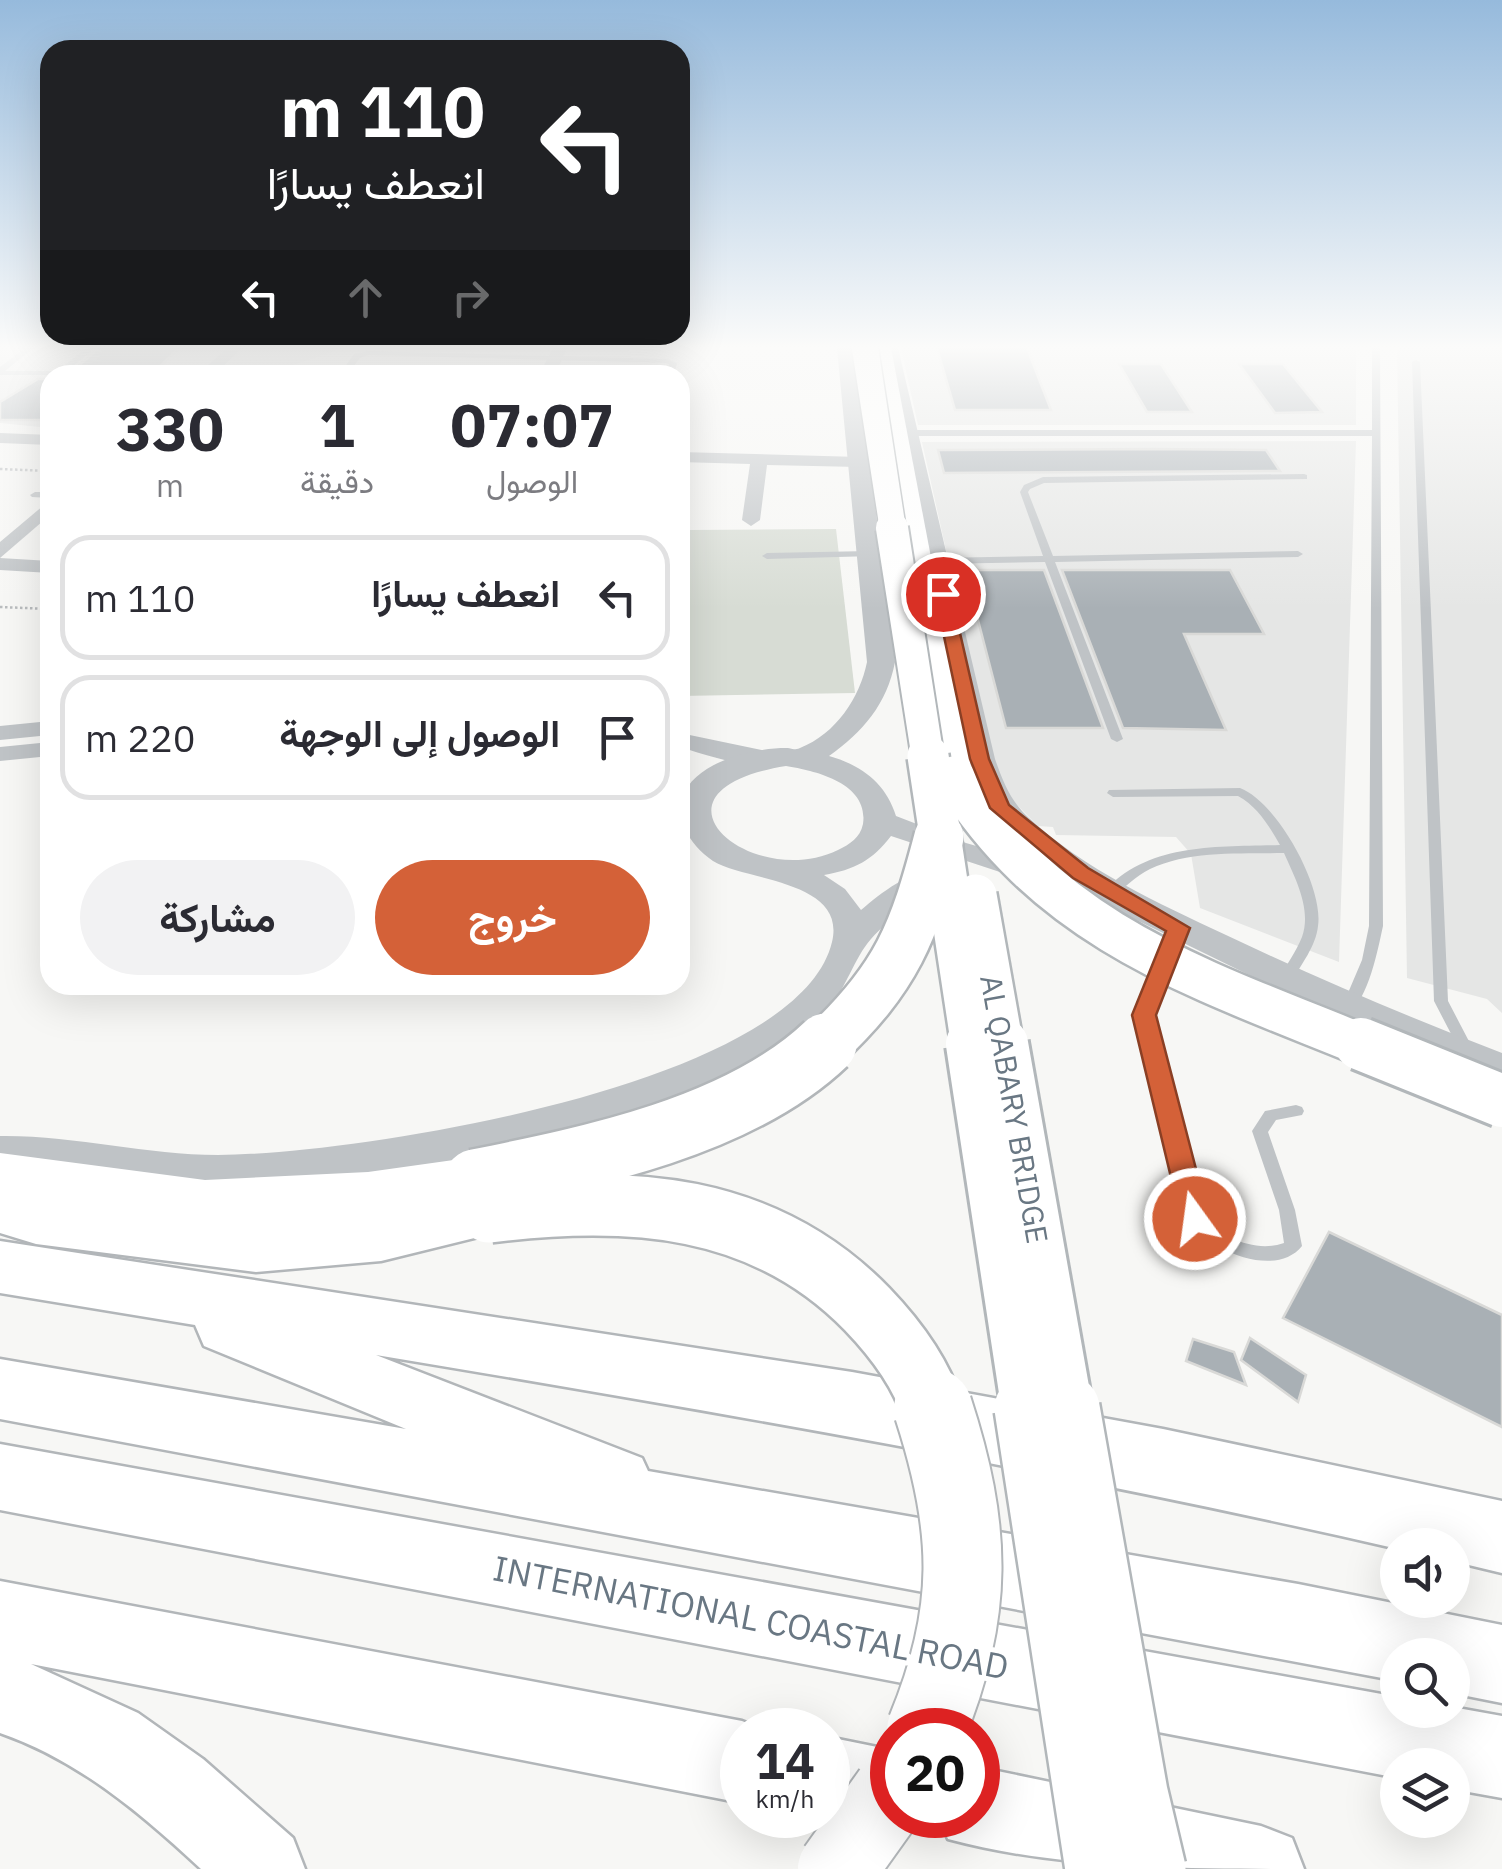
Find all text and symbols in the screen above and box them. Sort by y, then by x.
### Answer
text: 110 m [280,65,485,156]
icon: left [520,80,650,210]
text: انعطف يسارًا [267,153,485,211]
icon: left [233,270,288,325]
icon: ahead [338,270,393,325]
icon: right [443,270,498,325]
text: 1 [319,385,355,464]
text: 07:07 [450,385,614,464]
text: 330 [116,389,224,468]
text: دقيقة [300,460,374,502]
text: الوصول [486,460,578,502]
text: m [156,464,184,506]
pin [901,552,986,637]
icon: arrive [916,567,971,622]
text: انعطف يسارًا [371,568,560,617]
icon: left [590,570,645,625]
text: 110 m [85,573,196,622]
text: الوصول إلى الوجهة [279,708,560,757]
icon: arrive [590,710,645,765]
text: 220 m [85,713,196,762]
button: مشاركة [80,860,355,975]
button: خروج [375,860,650,975]
street label: AL QABARY BRIDGE [972,972,1058,1246]
position arrow [1143,1167,1247,1271]
map controls [1380,1528,1470,1838]
button: sound [1380,1528,1470,1618]
street label: INTERNATIONAL COASTAL ROAD [489,1544,1013,1690]
button: search [1380,1638,1470,1728]
speed limit sign: 20 [870,1708,1000,1838]
text: 14 [755,1728,815,1793]
button: layers [1380,1748,1470,1838]
text: km/h [756,1782,814,1815]

